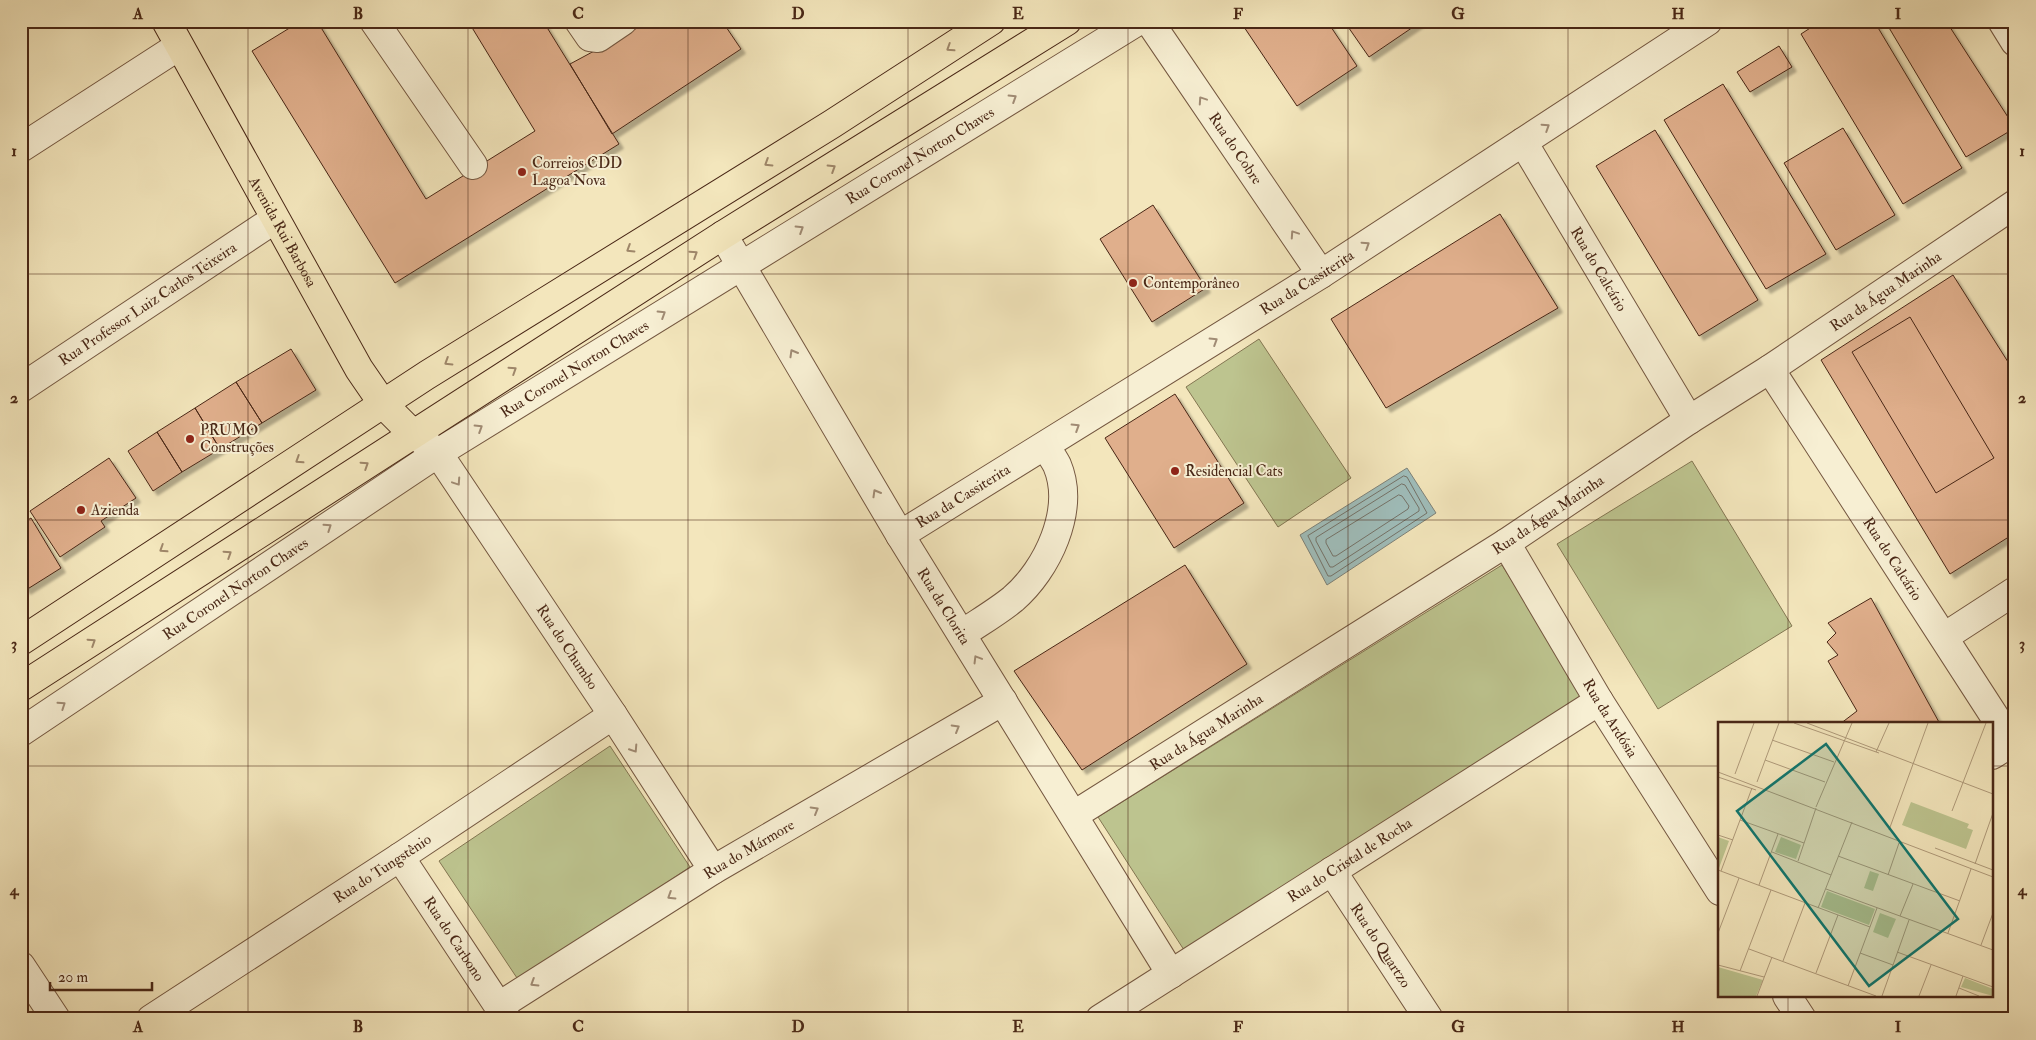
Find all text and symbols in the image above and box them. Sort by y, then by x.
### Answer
text: A [132,4,144,24]
text: B [353,4,363,24]
text: C [572,4,584,24]
text: D [791,4,805,24]
text: E [1012,4,1024,24]
text: F [1233,4,1243,24]
text: G [1451,4,1465,24]
text: H [1671,4,1685,24]
text: I [1895,4,1902,24]
one-way arrow [946,41,955,51]
one-way arrow [1008,94,1017,104]
one-way arrow [1199,96,1208,105]
street label: Rua Coronel Norton Chaves [842,103,998,209]
street label: Rua do Cobre [1204,109,1266,188]
one-way arrow [1540,124,1550,133]
text: 1 [11,141,17,161]
text: 1 [2019,141,2025,161]
place label: Correios CDD Lagoa Nova [532,154,622,190]
one-way arrow [765,157,774,166]
one-way arrow [826,164,835,174]
marker: Correios CDD Lagoa Nova [516,166,528,178]
street label: Avenida Rui Barbosa [244,173,321,291]
street label: Rua do Calcário [1566,224,1631,315]
one-way arrow [795,226,804,235]
one-way arrow [1291,230,1300,240]
street label: Rua Professor Luiz Carlos Teixeira [55,238,241,370]
one-way arrow [627,242,636,252]
one-way arrow [1360,242,1370,251]
street label: Rua da Cassiterita [1257,246,1358,319]
street label: Rua da Água Marinha [1826,247,1946,336]
one-way arrow [689,250,698,260]
place label: Contemporâneo [1143,274,1239,294]
marker: Contemporâneo [1127,277,1139,289]
one-way arrow [657,311,666,321]
street label: Rua Coronel Norton Chaves [497,316,652,422]
one-way arrow [1208,338,1217,347]
one-way arrow [790,350,800,359]
one-way arrow [444,355,453,365]
one-way arrow [507,367,517,376]
text: 2 [10,388,18,408]
text: 2 [2018,388,2026,408]
place label: PRUMO Construções [200,421,274,457]
one-way arrow [1070,423,1079,433]
one-way arrow [474,424,483,434]
marker: PRUMO Construções [184,433,196,445]
one-way arrow [295,453,304,463]
street label: Rua da Cassiterita [912,460,1015,533]
one-way arrow [359,462,368,472]
place label: Residencial Cats [1185,462,1283,481]
marker: Residencial Cats [1169,465,1181,477]
street label: Rua da Água Marinha [1489,470,1608,559]
one-way arrow [451,476,460,486]
one-way arrow [872,490,882,499]
place label: Azienda [90,501,140,520]
marker: Azienda [75,504,87,516]
street label: Rua do Calcário [1858,514,1926,604]
one-way arrow [322,524,331,533]
street label: Rua Coronel Norton Chaves [159,533,312,644]
one-way arrow [159,543,168,552]
one-way arrow [223,550,232,560]
street label: Rua da Clorita [913,564,975,649]
street label: Rua do Chumbo [532,601,602,693]
text: 3 [11,634,17,654]
text: 3 [2019,634,2025,654]
one-way arrow [86,639,95,648]
one-way arrow [974,656,984,665]
street label: Rua da Ardósia [1578,676,1642,762]
street label: Rua da Água Marinha [1146,689,1267,775]
one-way arrow [56,702,65,711]
inset map [1718,722,1994,998]
one-way arrow [950,725,959,735]
one-way arrow [628,743,637,752]
one-way arrow [810,807,819,817]
street label: Rua do Cristal de Rocha [1284,813,1416,907]
street label: Rua do Mármore [700,816,798,884]
street label: Rua do Tungstênio [330,830,435,908]
text: 4 [9,880,20,900]
text: 4 [2017,880,2028,900]
one-way arrow [668,890,677,899]
street label: Rua do Carbono [419,893,488,985]
street label: Rua do Quartzo [1346,900,1415,992]
scale bar [50,960,152,992]
text: 20 m [58,968,88,987]
one-way arrow [531,977,540,987]
text: A [132,1017,144,1037]
text: B [353,1017,363,1037]
text: C [572,1017,584,1037]
text: D [791,1017,805,1037]
text: E [1012,1017,1024,1037]
text: F [1233,1017,1243,1037]
text: G [1451,1017,1465,1037]
text: H [1671,1017,1685,1037]
text: I [1895,1017,1902,1037]

